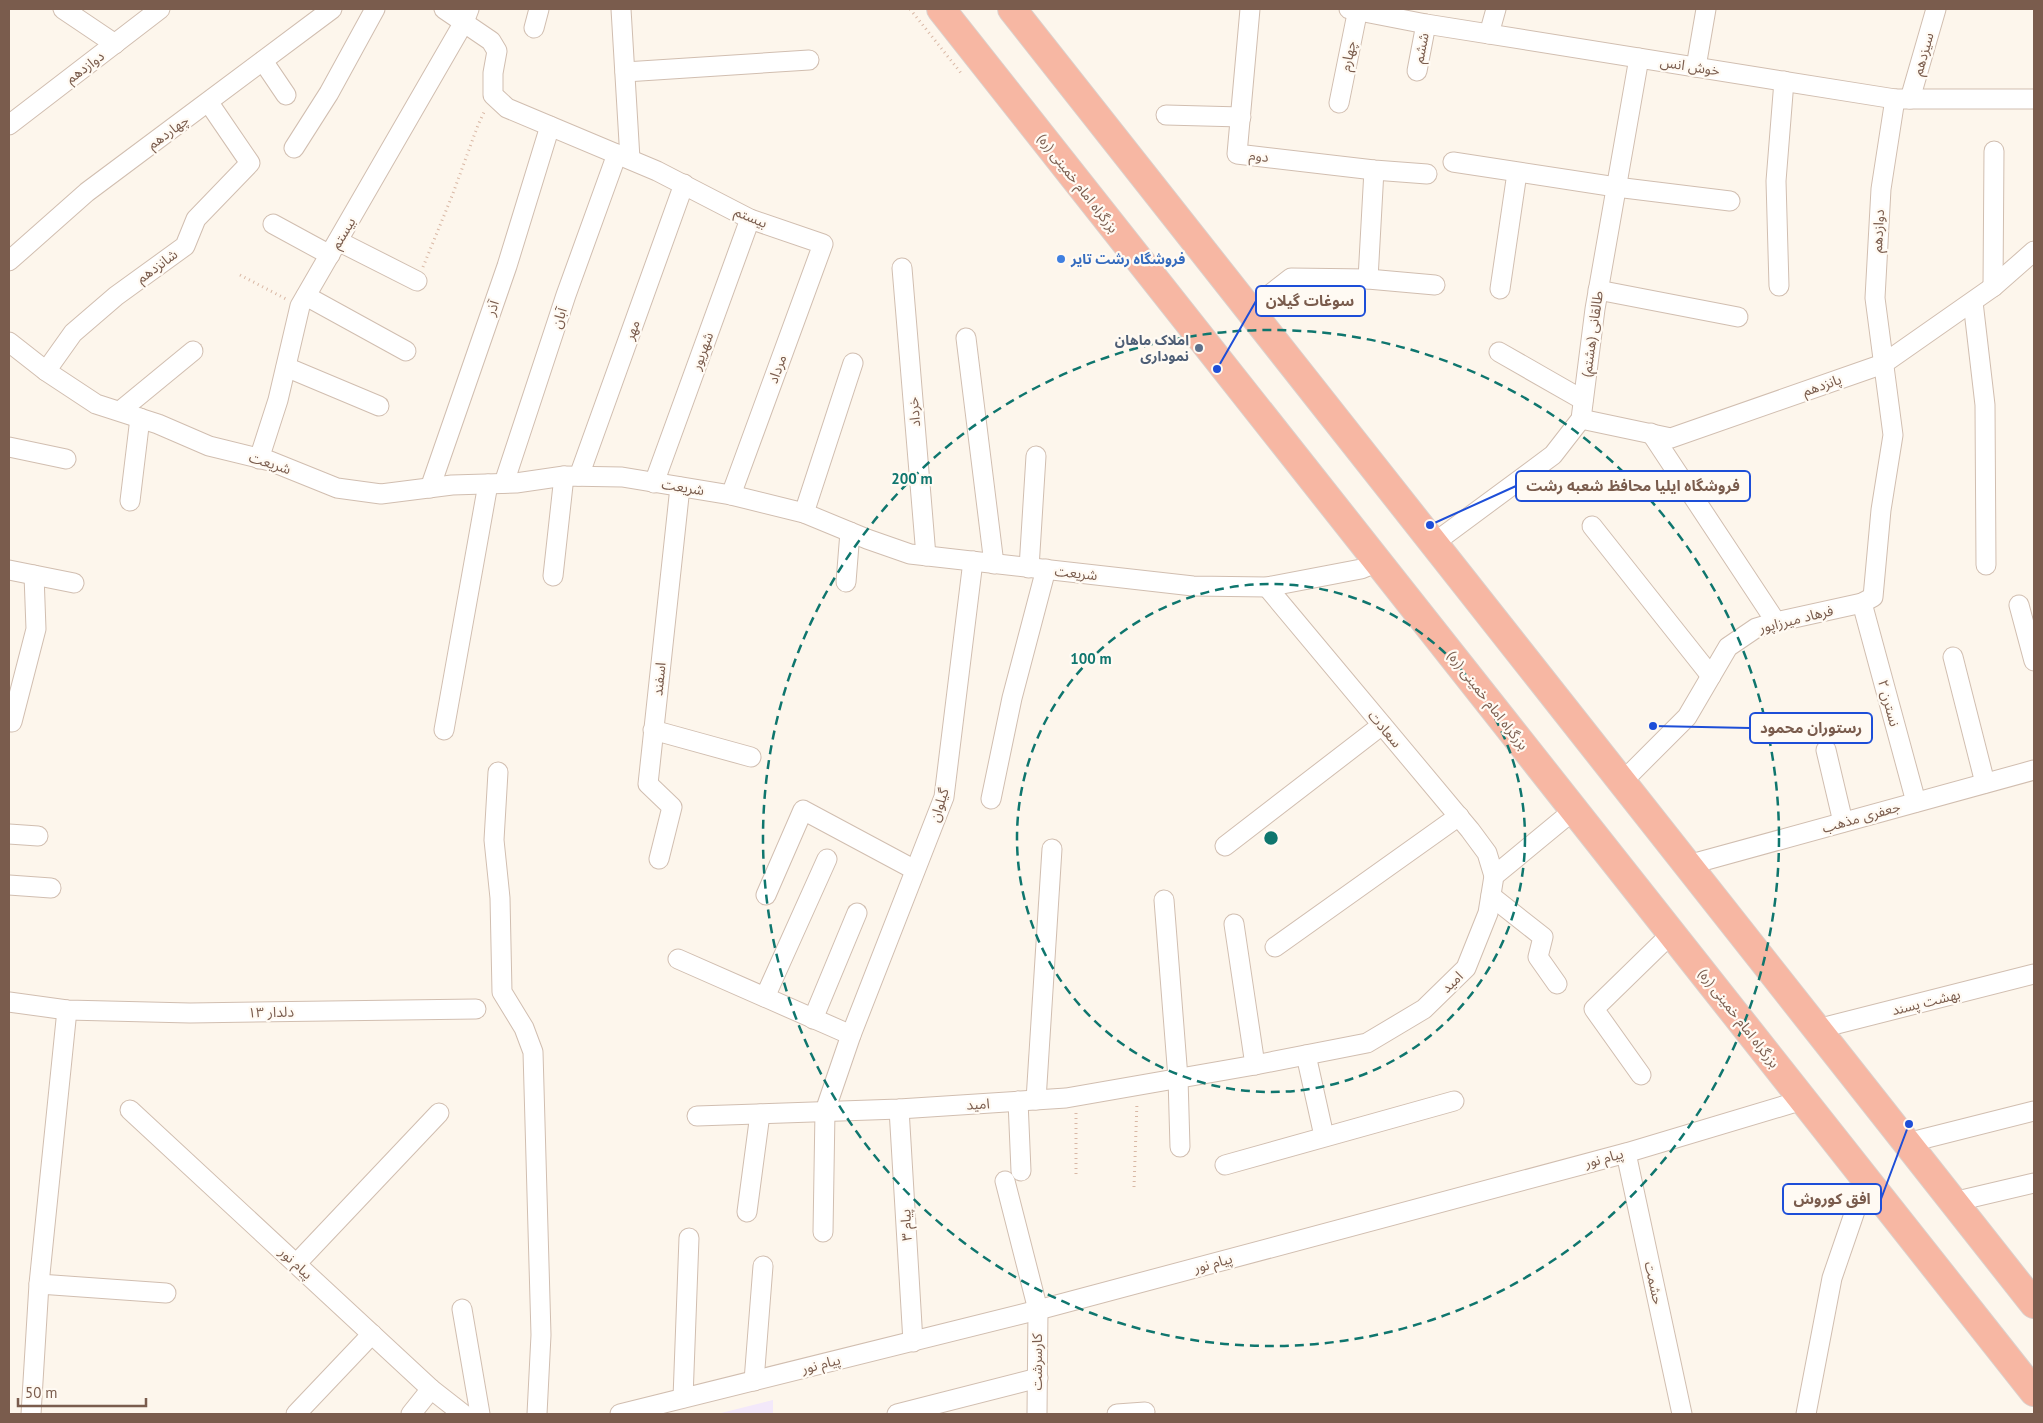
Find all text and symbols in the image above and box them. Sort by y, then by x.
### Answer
street label: سیزدهم [1908,30,1940,78]
street label: ششم [1409,31,1435,65]
street label: چهارم [1336,39,1362,73]
street label: دوازدهم [62,47,109,89]
street label: خوش انس [1659,52,1721,80]
street label: چهاردهم [144,111,193,155]
street label: بزرگراه امام خمینی (ره) [1032,130,1123,238]
street label: دوم [1248,146,1270,168]
street label: بیستم [731,202,770,234]
street label: دوازدهم [1868,208,1890,253]
street label: بیستم [327,214,361,253]
street label: شانزدهم [133,245,182,289]
place label: فروشگاه رشت تاير [1070,250,1185,268]
marker: فروشگاه رشت تاير [1055,253,1067,265]
callout: سوغات گیلان [1256,286,1365,316]
street label: طالقانی (هشتم) [1577,290,1609,379]
text: سوغات گیلان [1266,291,1354,310]
street label: آذر [481,297,503,319]
street label: آبان [547,305,571,331]
street label: مهر [620,318,644,343]
street label: شهریور [687,330,717,373]
place label: املاک ماهان نموداری [1115,331,1189,365]
marker: املاک ماهان نموداری [1193,342,1205,354]
street label: مرداد [764,352,790,386]
street label: پانزدهم [1800,370,1844,402]
street label: خرداد [904,396,924,428]
street label: شریعت [247,448,293,478]
text: 200 m [891,469,933,488]
callout: فروشگاه ایلیا محافظ شعبه رشت [1516,471,1750,501]
street label: شریعت [660,475,706,499]
text: فروشگاه ایلیا محافظ شعبه رشت [1526,476,1740,495]
street label: شریعت [1054,562,1098,584]
street label: فرهاد میرزاپور [1756,601,1835,638]
street label: بزرگراه امام خمینی (ره) [1442,647,1533,755]
text: 100 m [1070,649,1112,668]
street label: اسفند [648,661,670,697]
street label: نسترن ۲ [1874,678,1904,729]
street label: سعادت [1364,707,1406,751]
callout: رستوران محمود [1750,713,1872,743]
text: رستوران محمود [1760,718,1862,737]
street label: گیلوان [925,786,953,824]
street label: جعفری مذهب [1820,797,1902,837]
centre of rings [1262,829,1280,847]
street label: بزرگراه امام خمینی (ره) [1693,965,1784,1073]
street label: امید [1437,967,1467,997]
street label: بهشت پسند [1890,985,1963,1020]
street label: دلدار ۱۳ [248,1003,294,1021]
street label: امید [966,1094,990,1114]
street label: پیام نور [1582,1144,1626,1174]
callout: افق کوروش [1783,1184,1881,1214]
text: افق کوروش [1793,1189,1871,1208]
street label: پیام ۳ [896,1208,918,1241]
street label: پیام نور [273,1242,317,1285]
street label: پیام نور [1191,1249,1235,1279]
street label: حشمت [1641,1260,1667,1306]
street label: کارسرشت [1028,1333,1046,1390]
street label: پیام نور [799,1350,843,1380]
scale bar [18,1376,145,1408]
text: 50 m [25,1383,58,1402]

